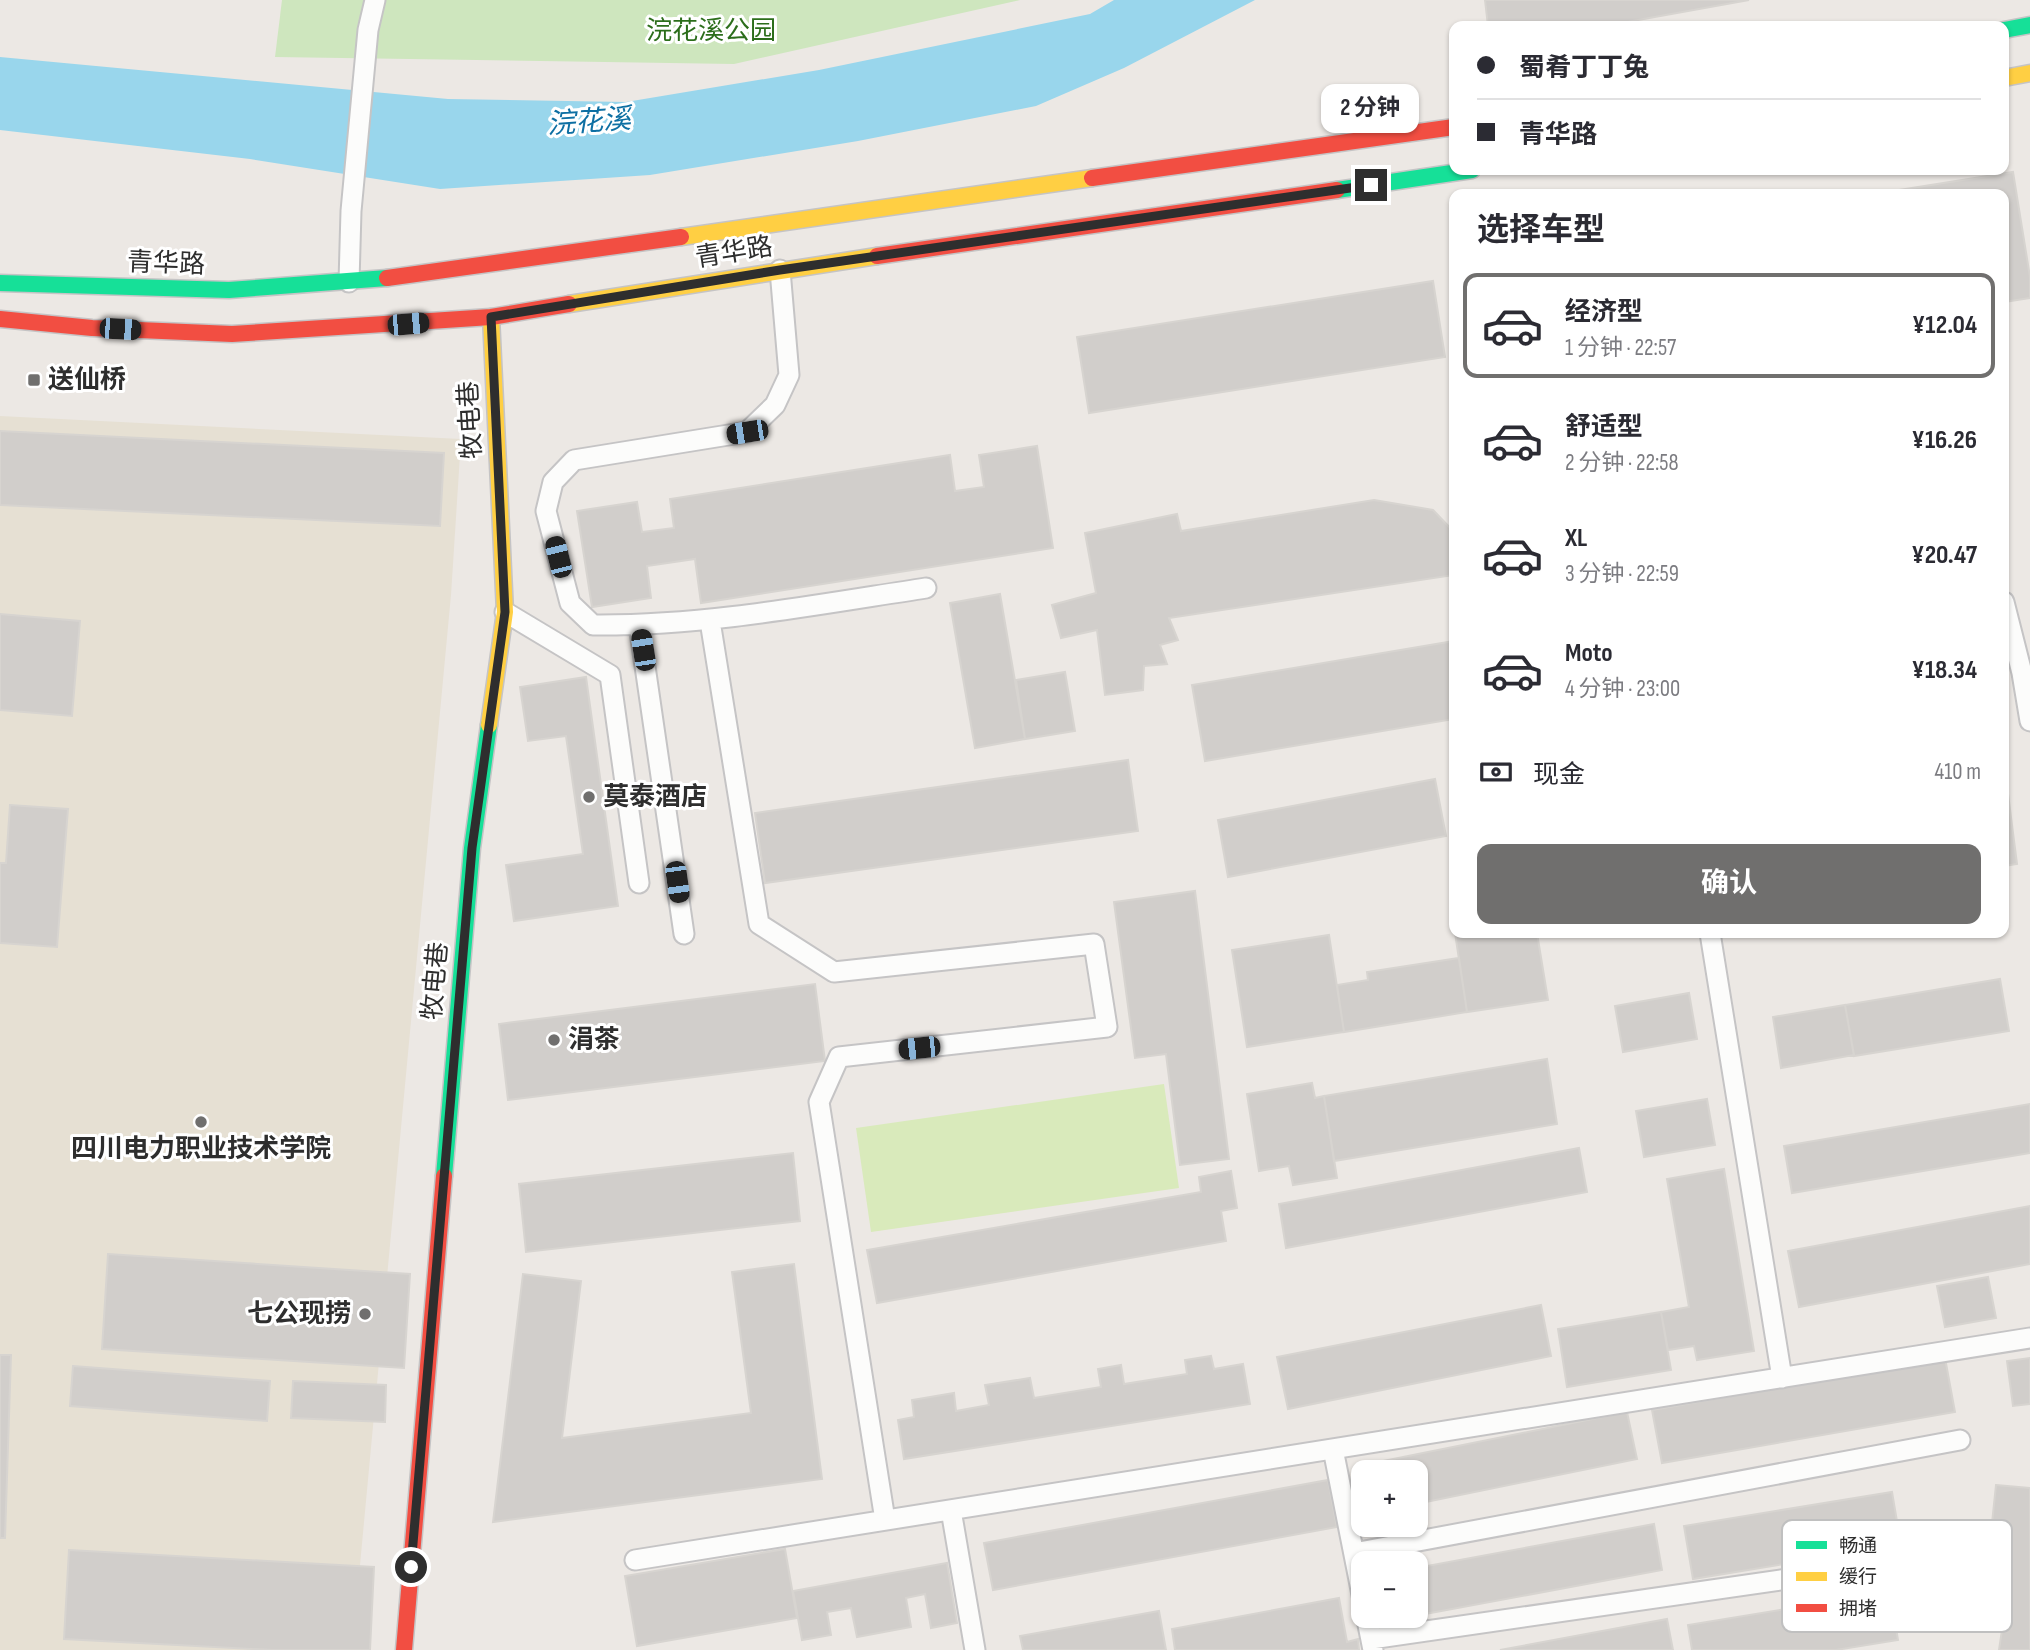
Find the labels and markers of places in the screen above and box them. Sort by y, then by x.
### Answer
place label: 送仙桥 [48,365,126,396]
marker: 送仙桥 [26,372,42,388]
place label: 莫泰酒店 [603,782,707,813]
marker: 莫泰酒店 [581,789,597,805]
place label: 涓茶 [568,1025,620,1056]
marker: 涓茶 [546,1032,562,1048]
marker: 四川电力职业技术学院 [193,1114,209,1130]
place label: 四川电力职业技术学院 [71,1134,331,1165]
place label: 七公现捞 [247,1299,351,1330]
marker: 七公现捞 [357,1306,373,1322]

